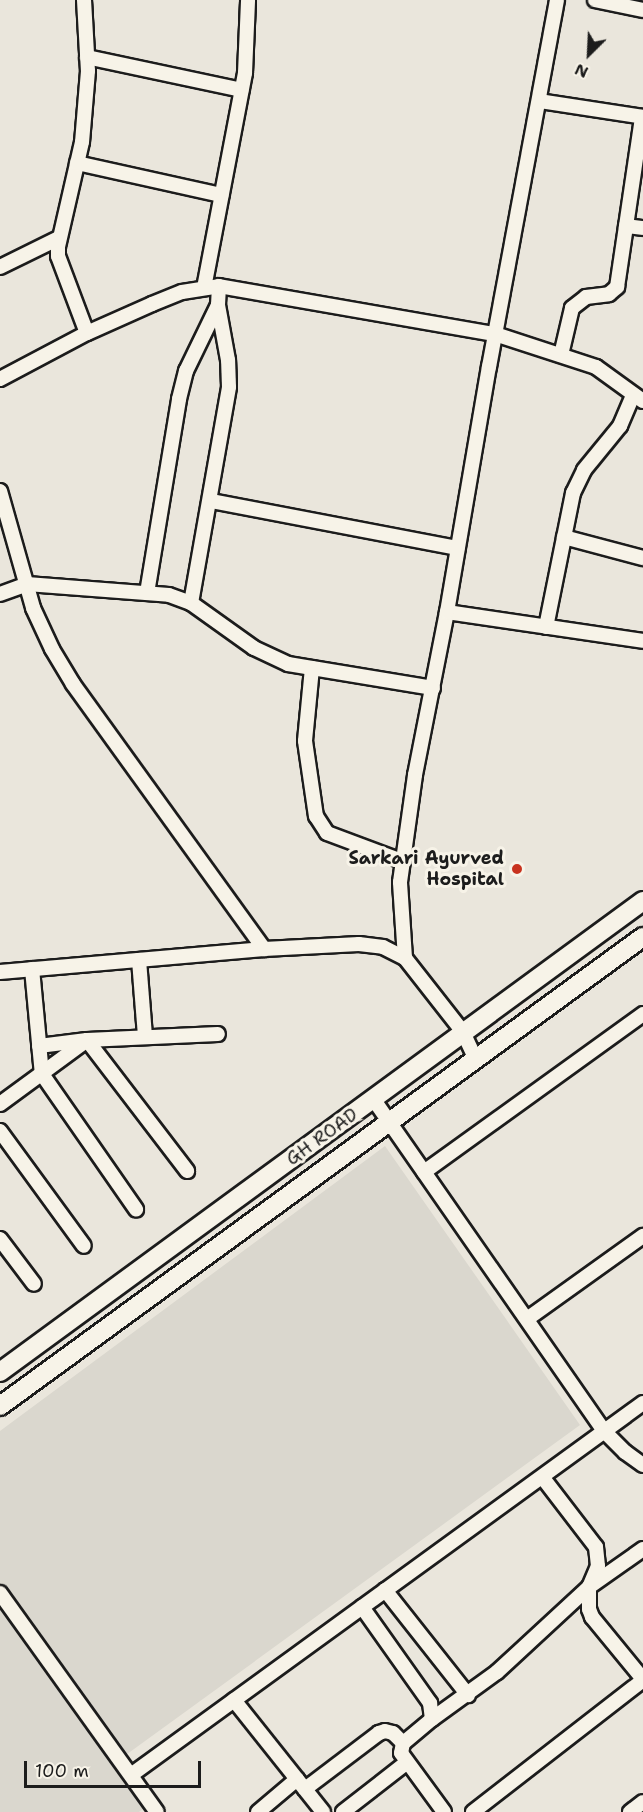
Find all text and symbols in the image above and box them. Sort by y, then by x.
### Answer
north arrow [559,24,619,84]
text: N [571,59,592,83]
place label: Sarkari Ayurved Hospital [348,848,504,890]
marker: Sarkari Ayurved Hospital [508,860,526,878]
street label: GH ROAD [282,1104,362,1170]
scale bar [27,1749,204,1787]
text: 100 m [35,1759,89,1783]

